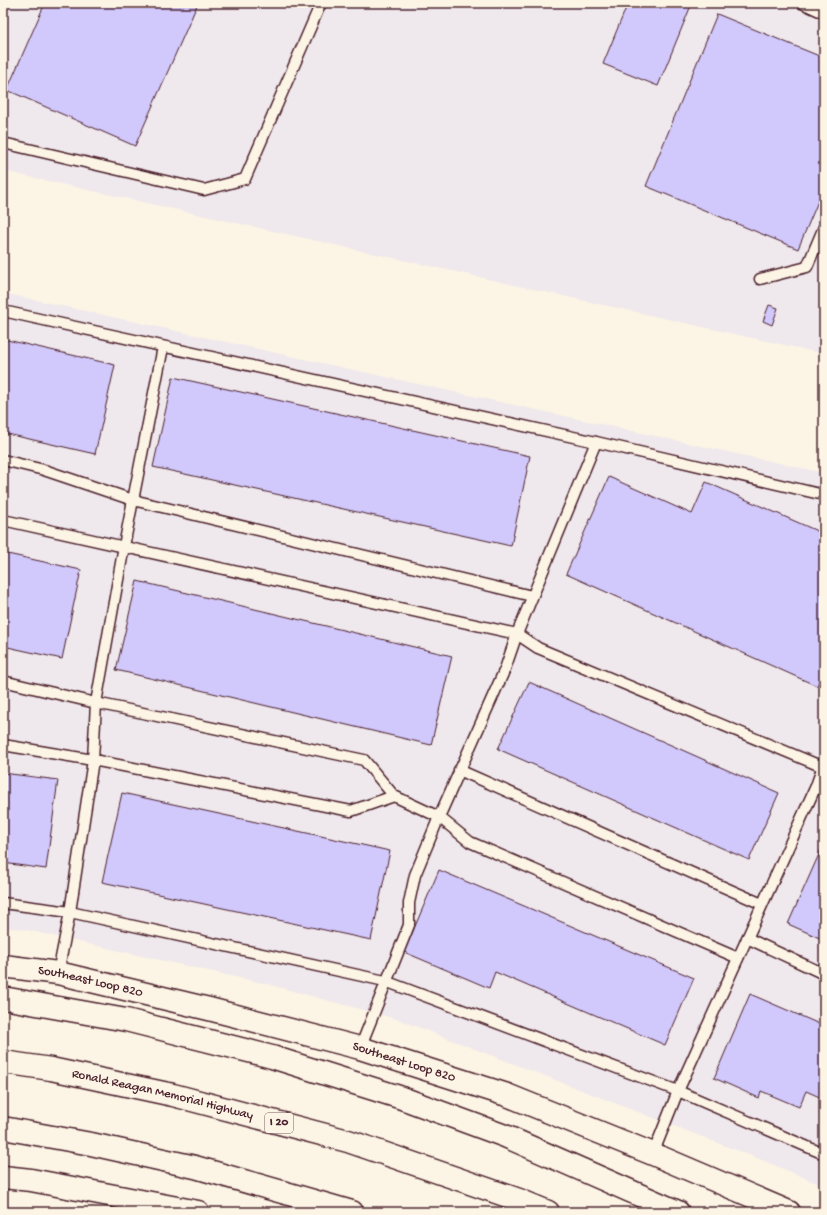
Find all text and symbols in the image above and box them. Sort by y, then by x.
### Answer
street label: Southeast Loop 820 [37,963,145,1001]
street label: Southeast Loop 820 [351,1039,458,1086]
street label: Ronald Reagan Memorial Highway [70,1066,255,1123]
road number: I 20 [265,1113,293,1133]

